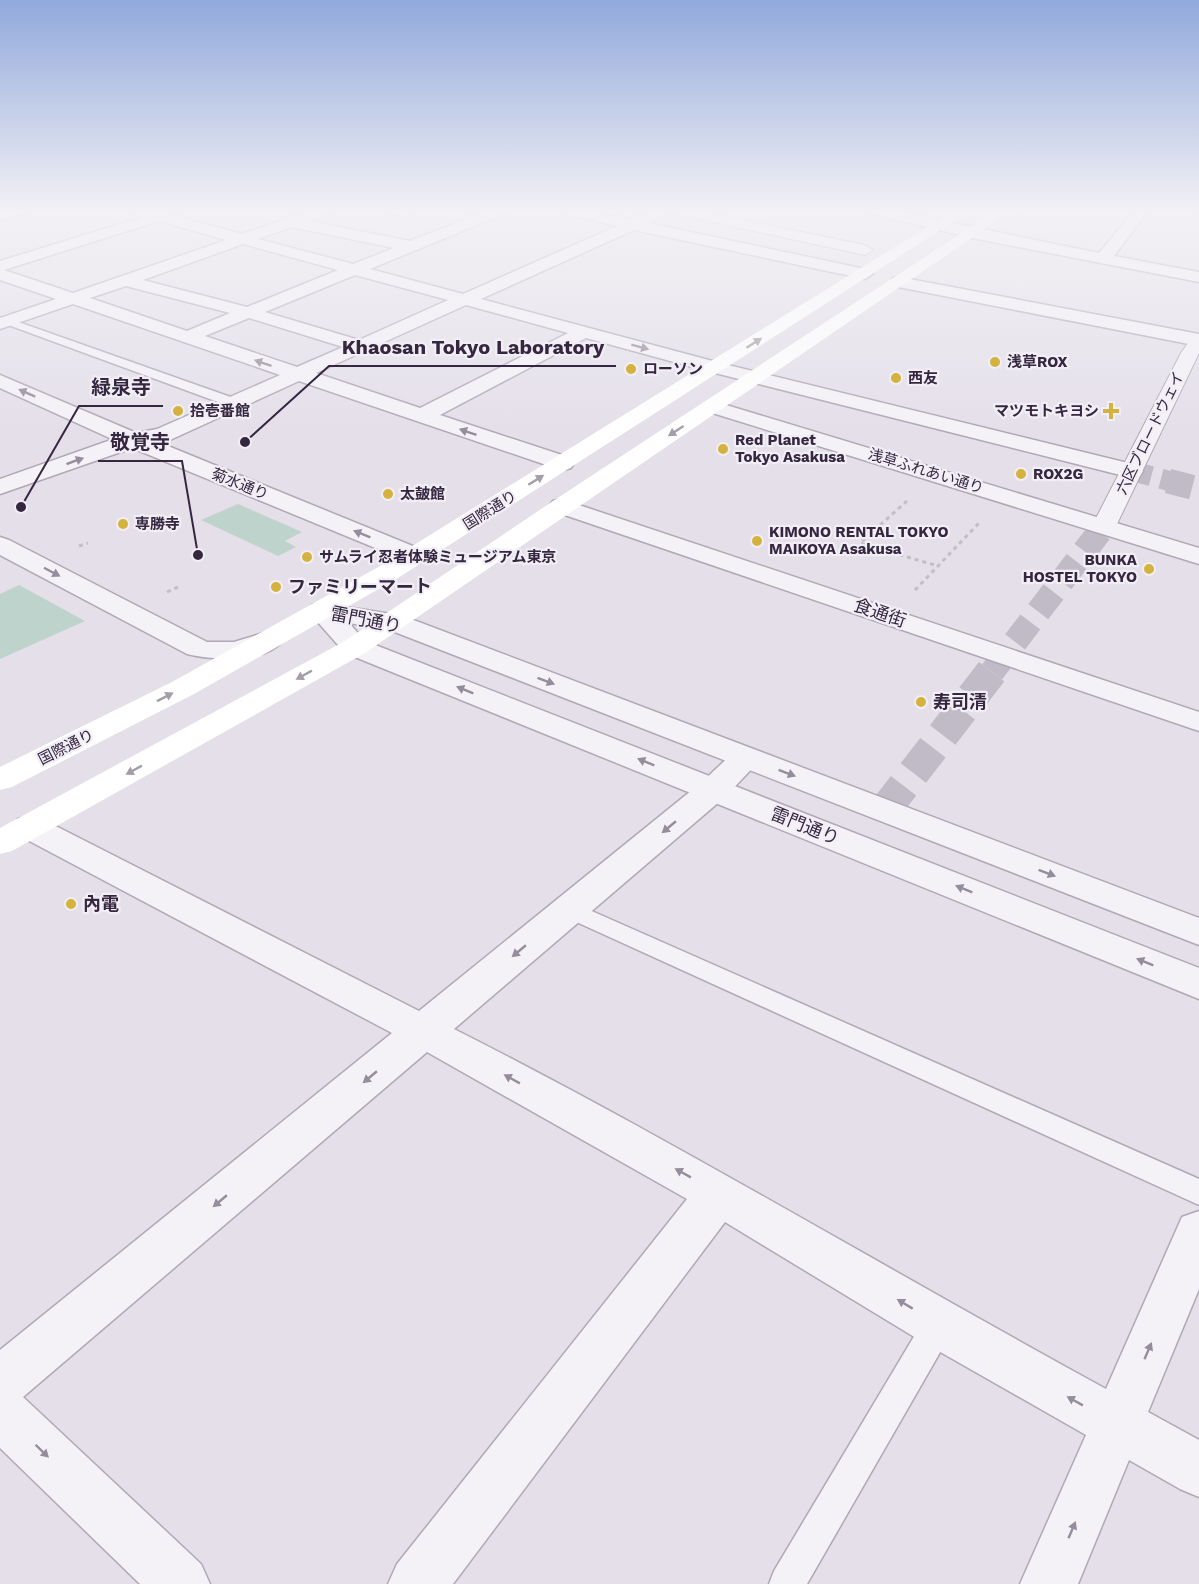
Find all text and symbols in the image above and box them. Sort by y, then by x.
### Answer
callout: Khaosan Tokyo Laboratory [329,328,616,366]
text: Khaosan Tokyo Laboratory [342,335,605,359]
one-way arrow [746,337,763,348]
one-way arrow [631,343,649,352]
place label: 浅草ROX [1007,353,1068,371]
marker: 浅草ROX [988,355,1002,369]
one-way arrow [254,357,272,367]
place label: ローソン [643,360,703,378]
marker: ローソン [624,362,638,376]
callout: 緑泉寺 [79,368,163,406]
street label: 六区ブロードウェイ [1112,368,1188,498]
place label: 西友 [908,369,938,387]
marker: 西友 [889,371,903,385]
text: 緑泉寺 [91,375,151,399]
one-way arrow [18,388,36,398]
place label: 拾壱番館 [190,402,250,420]
place label: マツモトキヨシ [994,402,1099,420]
marker: 拾壱番館 [171,404,185,418]
marker: マツモトキヨシ [1104,404,1118,418]
callout: 敬覚寺 [98,423,182,461]
one-way arrow [668,425,684,437]
one-way arrow [459,426,477,436]
text: 敬覚寺 [110,430,170,454]
place label: Red Planet Tokyo Asakusa [735,431,845,466]
marker: Red Planet Tokyo Asakusa [716,442,730,456]
street label: 浅草ふれあい通り [866,445,986,497]
one-way arrow [66,455,84,465]
street label: 菊水通り [209,464,271,504]
place label: ROX2G [1033,465,1083,483]
marker: ROX2G [1014,467,1028,481]
one-way arrow [528,475,544,486]
place label: 太皷館 [400,485,445,503]
street label: 国際通り [460,486,520,534]
marker: 太皷館 [381,487,395,501]
place label: 専勝寺 [135,515,180,533]
marker: 専勝寺 [116,517,130,531]
place label: KIMONO RENTAL TOKYO MAIKOYA Asakusa [769,523,948,558]
one-way arrow [352,529,370,539]
marker: KIMONO RENTAL TOKYO MAIKOYA Asakusa [750,534,764,548]
place label: サムライ忍者体験ミュージアム東京 [319,548,557,566]
marker: サムライ忍者体験ミュージアム東京 [300,550,314,564]
place label: BUNKA HOSTEL TOKYO [1023,551,1138,586]
marker: BUNKA HOSTEL TOKYO [1142,562,1156,576]
one-way arrow [44,567,61,577]
place label: ファミリーマート [288,576,432,597]
marker: ファミリーマート [269,580,283,594]
street label: 食通街 [851,594,909,631]
street label: 雷門通り [329,602,403,637]
one-way arrow [295,670,312,680]
one-way arrow [537,676,555,686]
one-way arrow [456,685,474,694]
place label: 寿司清 [933,691,987,712]
one-way arrow [156,692,173,702]
marker: 寿司清 [914,695,928,709]
street label: 国際通り [35,725,97,769]
one-way arrow [637,757,655,766]
one-way arrow [125,765,142,775]
one-way arrow [778,769,796,779]
street label: 雷門通り [768,802,842,849]
one-way arrow [661,820,677,833]
one-way arrow [1038,869,1056,879]
one-way arrow [954,884,972,894]
place label: 內電 [83,893,119,914]
marker: 內電 [64,897,78,911]
one-way arrow [511,945,527,958]
one-way arrow [1135,957,1153,967]
one-way arrow [362,1070,378,1083]
one-way arrow [503,1074,520,1084]
one-way arrow [675,1168,691,1179]
one-way arrow [212,1194,227,1207]
one-way arrow [897,1299,913,1310]
one-way arrow [1143,1341,1153,1359]
one-way arrow [1067,1395,1083,1406]
one-way arrow [35,1444,49,1458]
one-way arrow [1068,1521,1077,1539]

